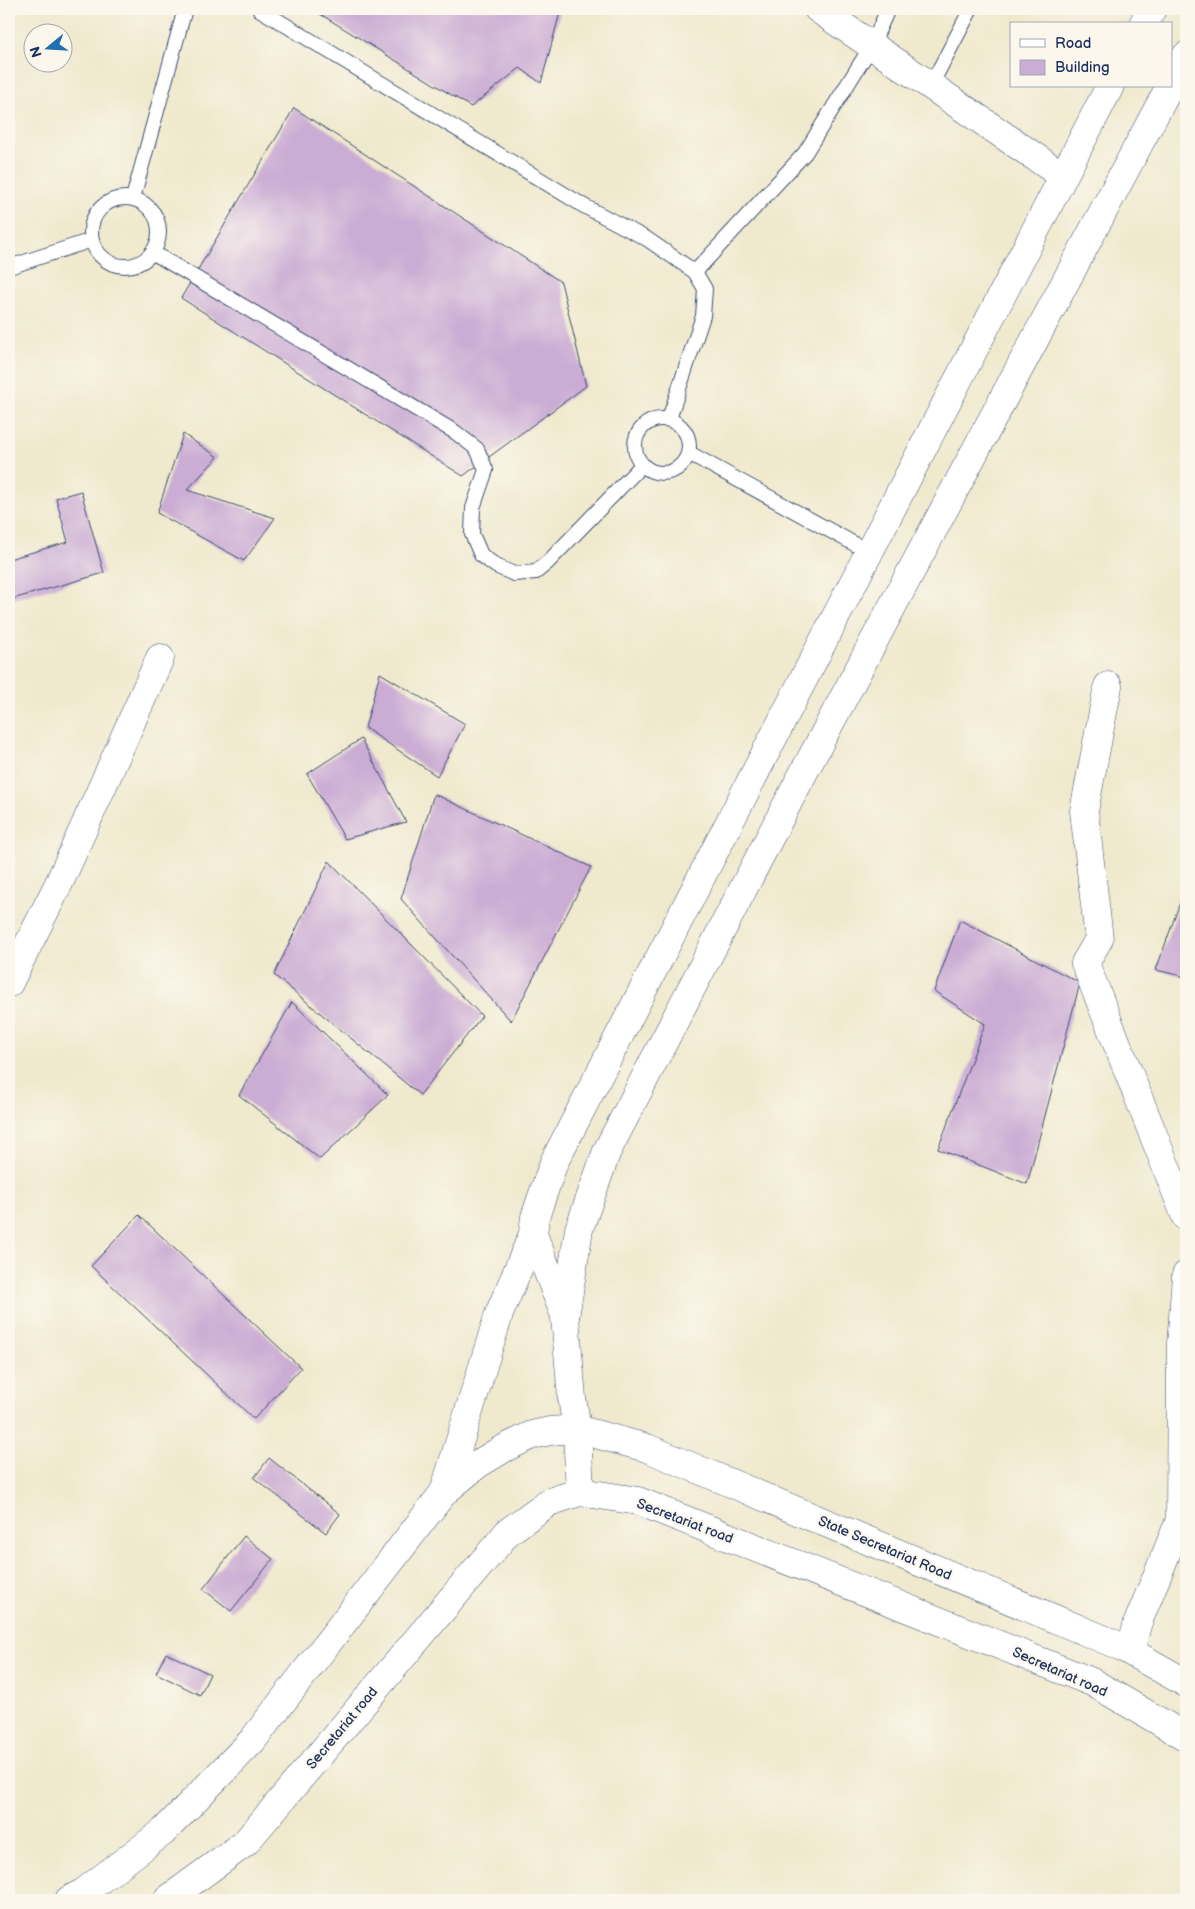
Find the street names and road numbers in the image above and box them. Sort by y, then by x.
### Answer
street label: Secretariat road [634,1495,736,1547]
street label: State Secretariat Road [816,1512,954,1584]
street label: Secretariat road [1010,1643,1110,1701]
street label: Secretariat road [303,1683,381,1773]

